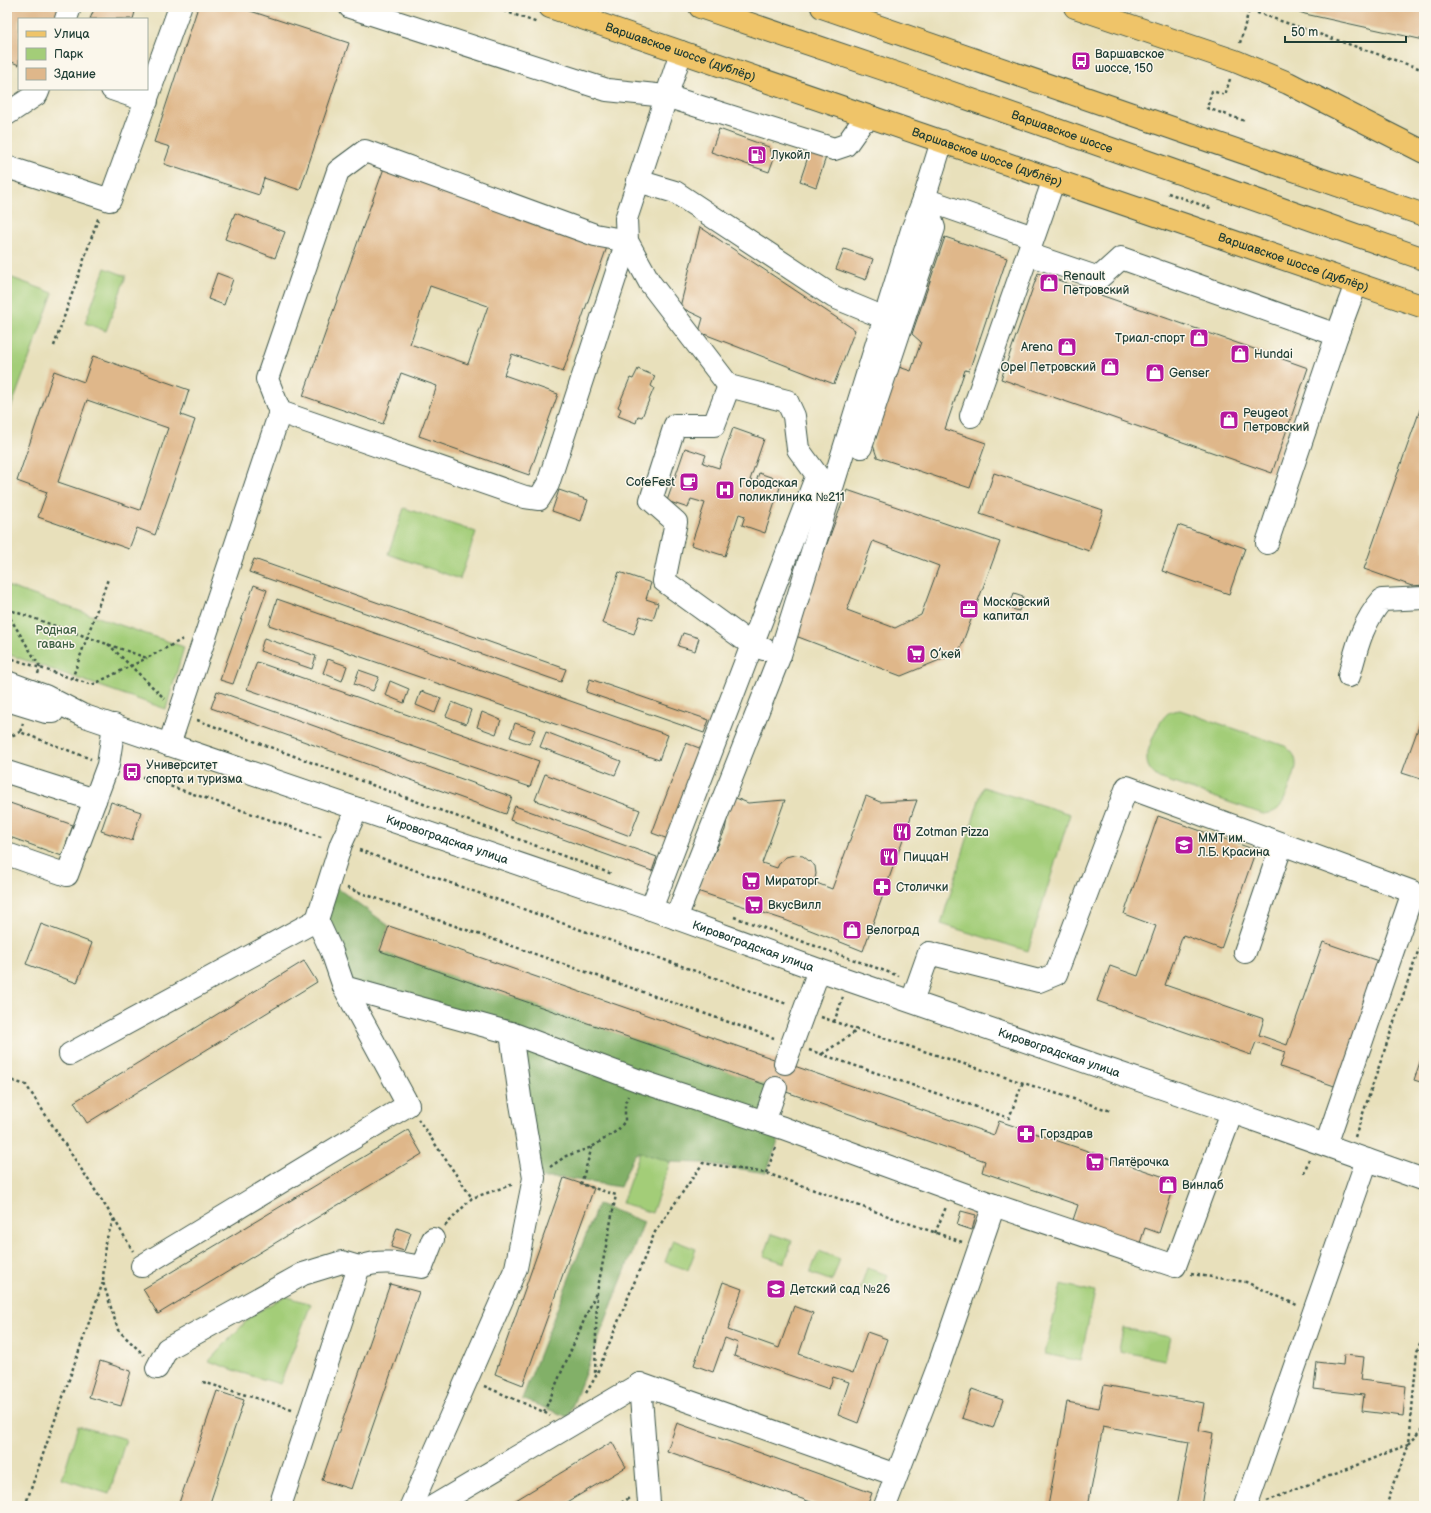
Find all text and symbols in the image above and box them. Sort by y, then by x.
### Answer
legend [18,18,148,90]
scale bar [1285,18,1406,44]
street label: Варшавское шоссе (дублёр) [603,19,758,85]
text: 50 m [1291,25,1318,40]
text: Улица [54,27,90,42]
text: Парк [54,47,84,62]
place label: Варшавское шоссе, 150 [1095,47,1164,76]
bus stop icon: Варшавское шоссе, 150 [1070,50,1092,72]
text: Здание [54,67,96,82]
street label: Варшавское шоссе [1009,107,1115,157]
street label: Варшавское шоссе (дублёр) [910,124,1064,190]
fuel station icon: Лукойл [746,144,768,166]
place label: Лукойл [770,148,810,163]
street label: Варшавское шоссе (дублёр) [1216,229,1371,295]
place label: Renault Петровский [1063,269,1130,298]
shop icon: Renault Петровский [1038,272,1060,294]
shop icon: Триал-спорт [1188,327,1210,349]
place label: Триал-спорт [1115,331,1185,346]
shop icon: Arena [1056,336,1078,358]
place label: Arena [1021,340,1053,355]
shop icon: Hundai [1229,343,1251,365]
place label: Hundai [1254,347,1293,362]
shop icon: Opel Петровский [1099,356,1121,378]
place label: Opel Петровский [1000,360,1096,375]
shop icon: Genser [1144,362,1166,384]
place label: Genser [1169,366,1210,381]
place label: Peugeot Петровский [1243,406,1310,435]
shop icon: Peugeot Петровский [1218,409,1240,431]
cafe icon: CofeFest [678,471,700,493]
place label: CofeFest [626,475,675,490]
place label: Городская поликлиника №211 [739,476,845,505]
hospital icon: Городская поликлиника №211 [714,479,736,501]
place label: Московский капитал [983,595,1050,624]
office icon: Московский капитал [958,598,980,620]
park label: Родная гавань [35,623,77,652]
supermarket icon: О’кей [905,643,927,665]
place label: О’кей [930,647,961,662]
place label: Университет спорта и туризма [146,758,243,787]
bus stop icon: Университет спорта и туризма [121,761,143,783]
street label: Кировоградская улица [384,812,510,867]
restaurant icon: Zotman Pizza [891,821,913,843]
place label: Zotman Pizza [915,825,989,840]
place label: ММТ им. Л.Б. Красина [1197,831,1270,860]
school or university icon: ММТ им. Л.Б. Красина [1173,834,1195,856]
restaurant icon: ПиццаН [878,846,900,868]
place label: ПиццаН [903,850,949,865]
supermarket icon: Мираторг [740,870,762,892]
place label: Мираторг [765,874,819,889]
pharmacy icon: Столички [871,876,893,898]
place label: Столички [896,880,948,895]
supermarket icon: ВкусВилл [743,894,765,916]
place label: ВкусВилл [768,898,822,913]
street label: Кировоградская улица [690,917,816,975]
shop icon: Велоград [841,919,863,941]
place label: Велоград [866,923,920,938]
street label: Кировоградская улица [996,1025,1122,1081]
pharmacy icon: Горздрав [1015,1123,1037,1145]
place label: Горздрав [1040,1127,1093,1142]
supermarket icon: Пятёрочка [1084,1151,1106,1173]
place label: Пятёрочка [1109,1155,1169,1170]
shop icon: Винлаб [1157,1174,1179,1196]
place label: Винлаб [1182,1178,1224,1193]
school or university icon: Детский сад №26 [765,1278,787,1300]
place label: Детский сад №26 [790,1282,890,1297]

